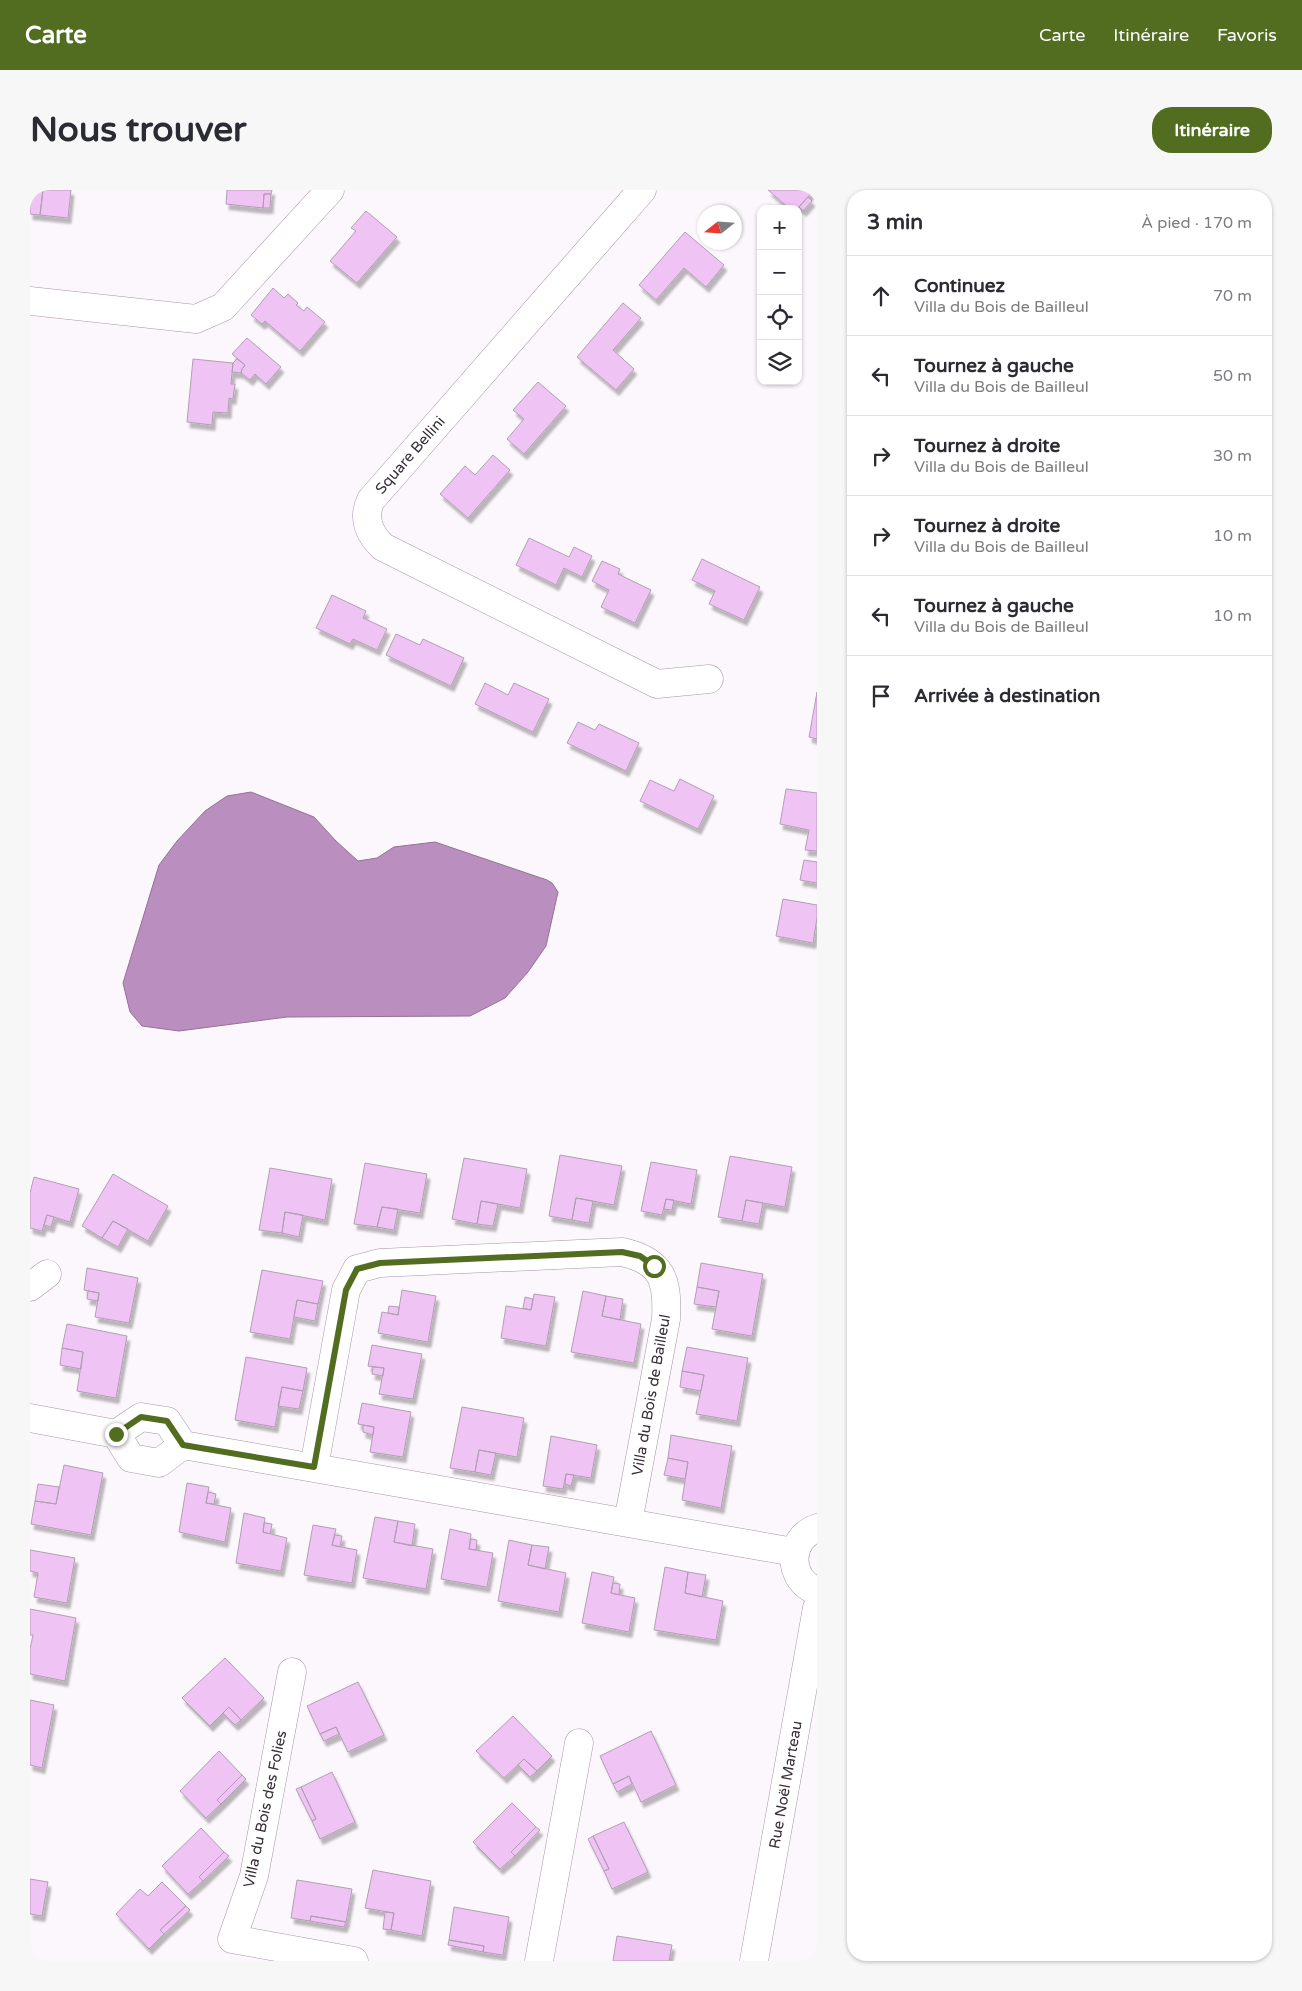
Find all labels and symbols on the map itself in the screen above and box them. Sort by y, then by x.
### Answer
north arrow [697,205,742,250]
street label: Square Bellini [371,412,449,498]
route start [643,1255,666,1278]
street label: Villa du Bois de Bailleul [628,1313,674,1477]
route end [105,1423,128,1446]
street label: Rue Noël Marteau [765,1719,806,1850]
street label: Villa du Bois des Folies [240,1729,290,1889]

